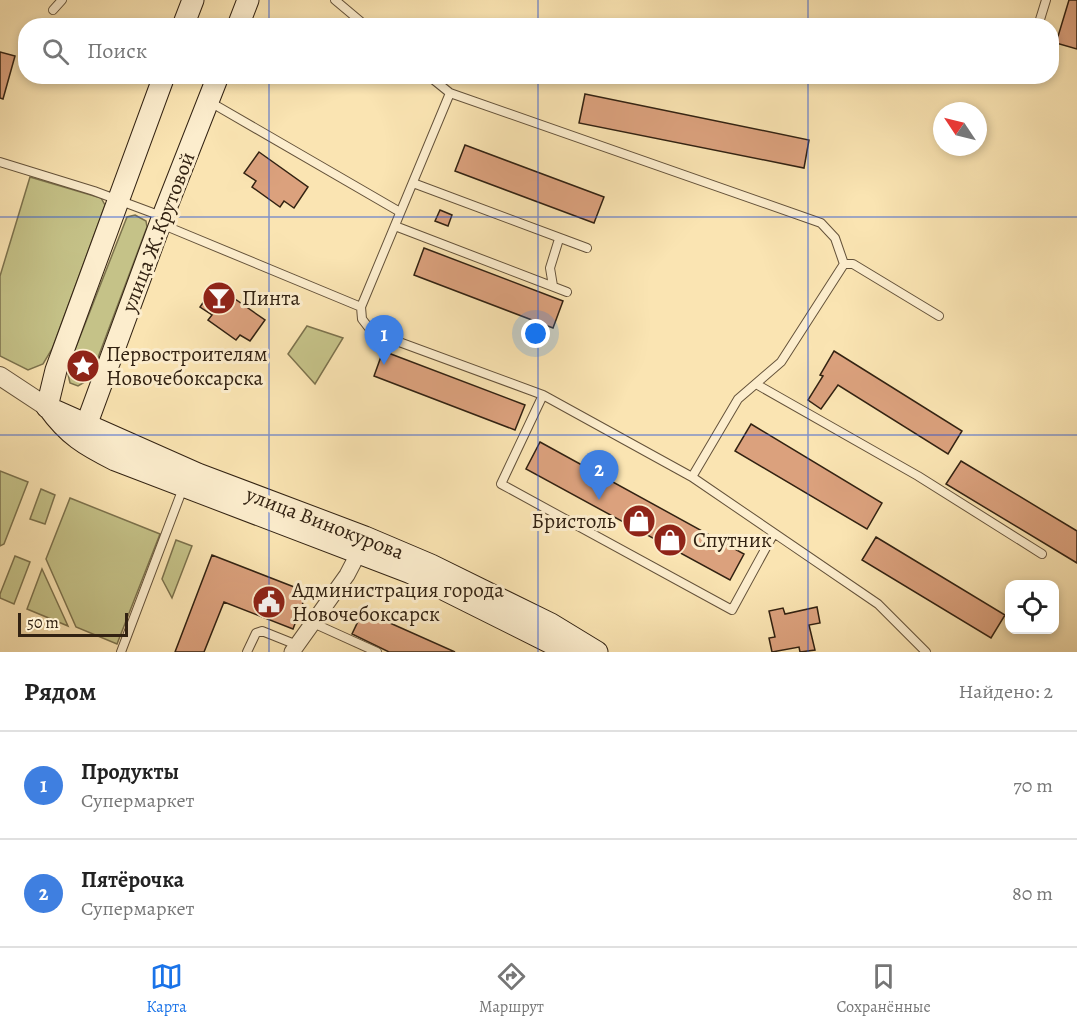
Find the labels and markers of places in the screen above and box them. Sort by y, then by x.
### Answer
bar icon: Пинта [201,280,237,316]
place label: Пинта [242,284,301,312]
pin: 1 [364,316,404,365]
place label: Первостроителям Новочебоксарска [106,340,268,392]
place icon: Первостроителям Новочебоксарска [65,348,101,384]
pin: 2 [580,450,618,500]
shop icon: Бристоль [621,503,657,539]
place label: Бристоль [531,507,616,535]
shop icon: Спутник [652,522,688,558]
place label: Спутник [693,526,772,554]
place label: Администрация города Новочебоксарск [291,576,504,628]
public building icon: Администрация города Новочебоксарск [251,584,287,620]

